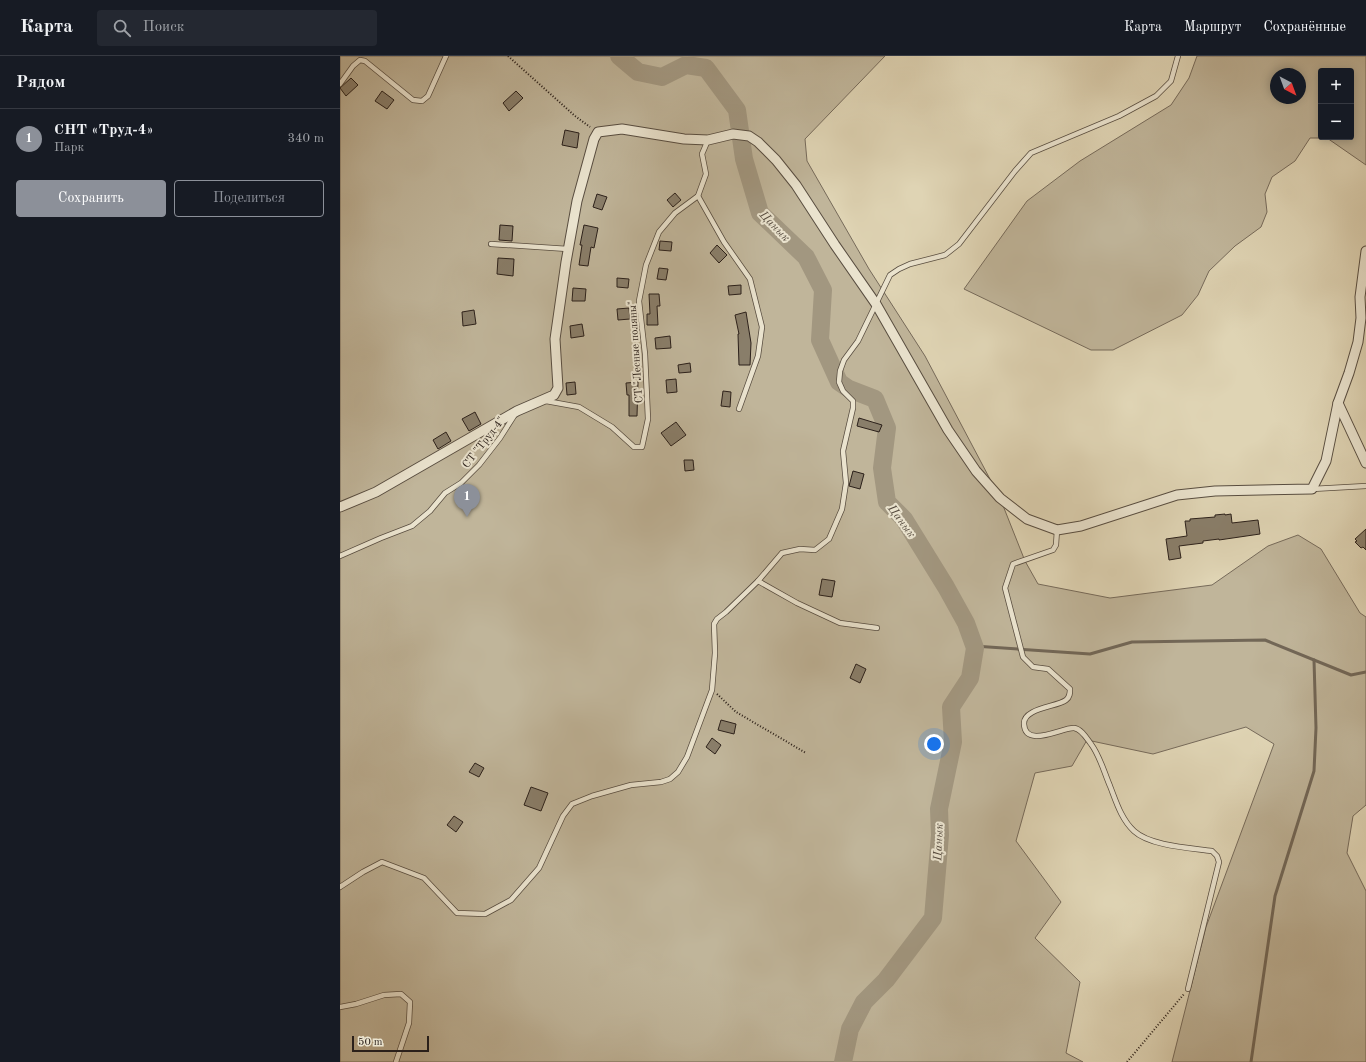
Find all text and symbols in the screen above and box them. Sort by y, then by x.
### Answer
search box [97,10,377,46]
icon: search [111,17,133,39]
text: Карта [20,18,73,37]
text: Поиск [143,20,184,35]
text: Карта [1124,20,1162,34]
text: Маршрут [1184,20,1241,34]
text: Сохранённые [1263,20,1346,34]
north arrow [1270,68,1306,104]
map controls [1318,68,1354,140]
button: + [1318,68,1354,104]
text: Рядом [16,74,65,91]
button: − [1318,104,1354,140]
text: СНТ «Труд-4» [54,123,154,138]
text: 1 [25,132,33,145]
text: 340 m [287,132,324,145]
text: Парк [54,141,84,154]
button: Сохранить [16,180,166,217]
button: Поделиться [174,180,324,217]
water label: Цанык [756,208,792,245]
street label: СТ "Лесные поляны" [627,300,646,404]
street label: СТ "Труд-4" [461,415,507,471]
pin: 1 [454,484,480,517]
water label: Цанык [884,502,918,541]
your location [924,734,944,754]
water label: Цанык [932,823,946,862]
scale bar [352,1034,429,1053]
text: 50 m [358,1037,383,1048]

